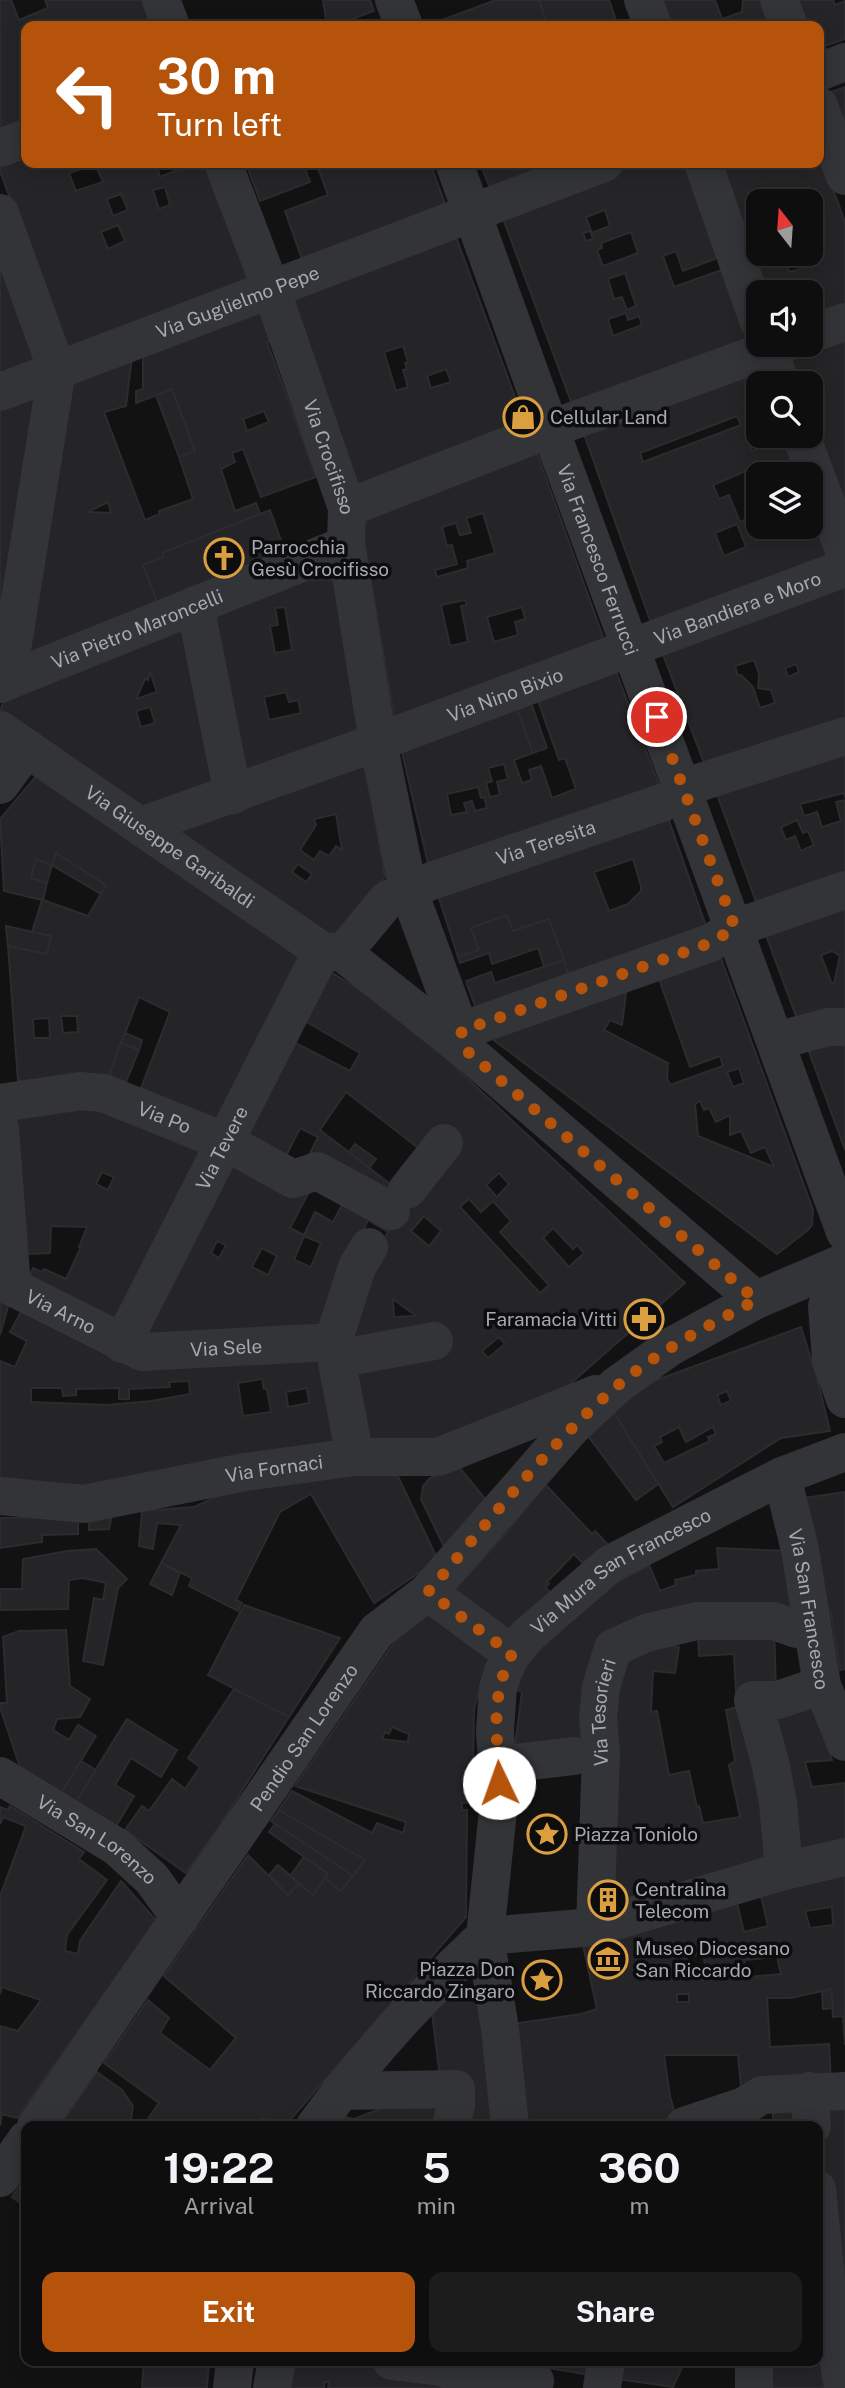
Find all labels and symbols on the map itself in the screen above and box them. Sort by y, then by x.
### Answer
north arrow [746,189,822,266]
street label: Via Guglielmo Pepe [153,261,322,343]
shop icon: Cellular Land [502,396,544,438]
street label: Via Crocifisso [299,397,358,515]
place label: Cellular Land [550,406,668,428]
street label: Via Francesco Ferrucci [553,461,643,658]
place label: Parrocchia Gesù Crocifisso [251,536,389,580]
church icon: Parrocchia Gesù Crocifisso [203,537,245,579]
street label: Via Bandiera e Moro [651,567,824,649]
street label: Via Pietro Maroncelli [48,585,226,673]
street label: Via Nino Bixio [444,663,566,726]
pin [627,687,687,747]
street label: Via Giuseppe Garibaldi [81,781,259,912]
street label: Via Teresita [493,815,598,869]
street label: Via Po [135,1097,194,1138]
street label: Via Tevere [191,1102,252,1194]
street label: Via Arno [22,1285,99,1338]
pharmacy icon: Faramacia Vitti [623,1298,665,1340]
place label: Faramacia Vitti [485,1308,617,1330]
street label: Via Sele [190,1335,263,1360]
street label: Via Fornaci [224,1450,324,1487]
street label: Via Mura San Francesco [526,1503,714,1639]
street label: Via San Francesco [784,1526,834,1691]
street label: Via Tesorieri [587,1656,620,1767]
street label: Pendio San Lorenzo [245,1659,362,1815]
position arrow [462,1746,536,1820]
street label: Via San Lorenzo [33,1790,161,1889]
place icon: Piazza Toniolo [526,1813,568,1855]
place label: Piazza Toniolo [574,1823,698,1845]
place label: Centralina Telecom [635,1878,726,1922]
building icon: Centralina Telecom [587,1879,629,1921]
place label: Museo Diocesano San Riccardo [635,1937,790,1981]
museum icon: Museo Diocesano San Riccardo [587,1938,629,1980]
place label: Piazza Don Riccardo Zingaro [365,1958,515,2002]
place icon: Piazza Don Riccardo Zingaro [521,1959,563,2001]

